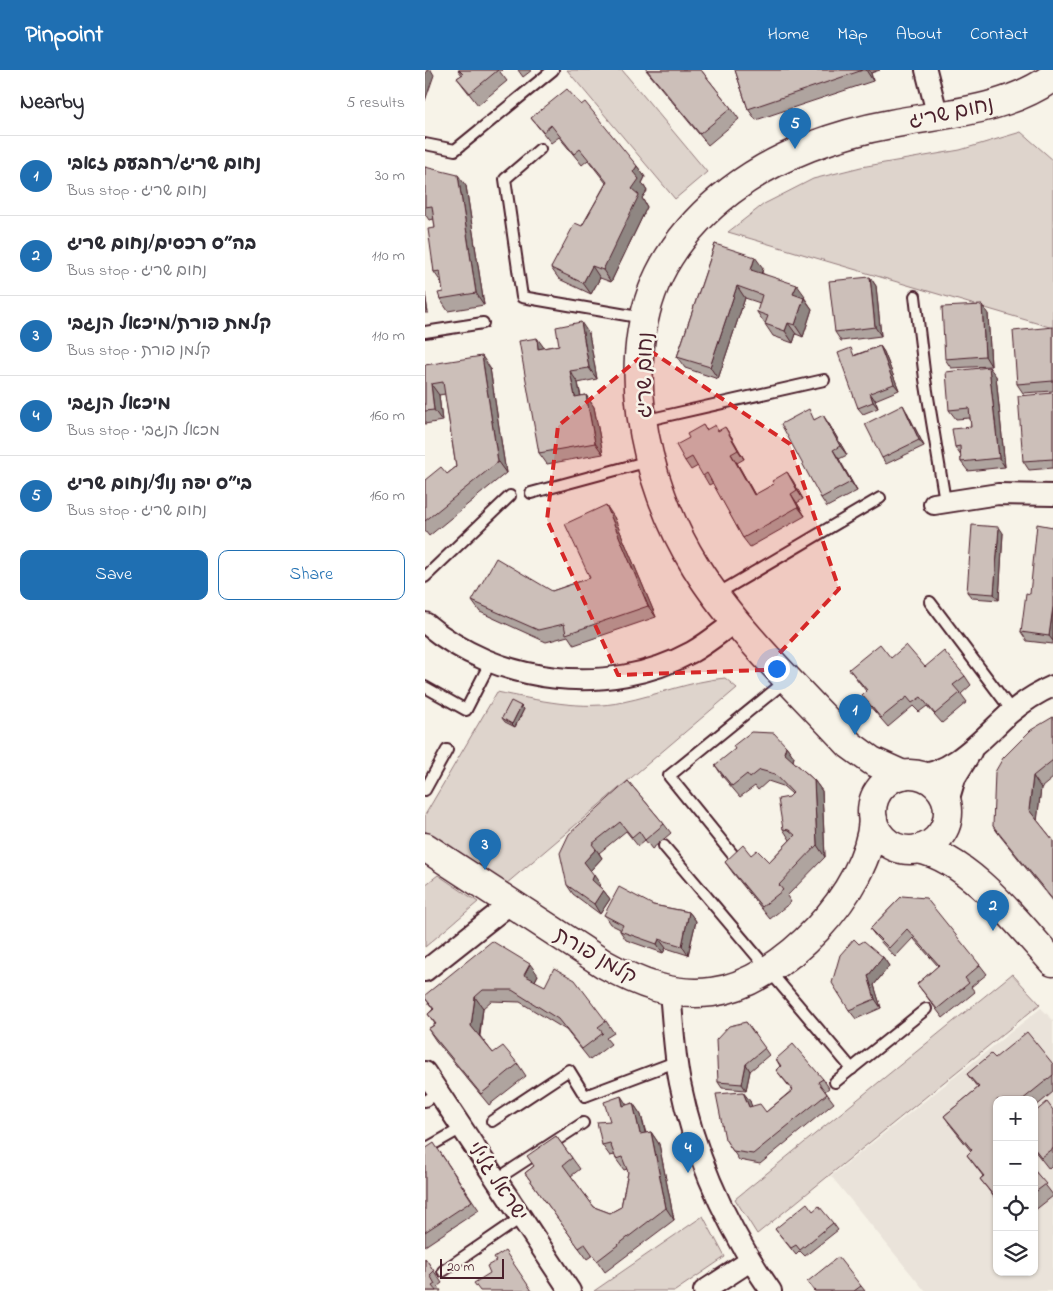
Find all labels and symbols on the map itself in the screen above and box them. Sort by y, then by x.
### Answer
street label: נחום שריג [906,90,997,138]
pin: 5 [779,108,811,149]
street label: נחום שריג [630,332,662,419]
your location [764,656,790,682]
pin: 1 [839,694,871,735]
pin: 3 [469,829,501,870]
pin: 2 [977,890,1009,931]
street label: קלמן פורת [548,921,642,993]
pin: 4 [672,1132,704,1173]
street label: ישראל גלילי [458,1136,534,1228]
scale bar [440,1256,504,1279]

